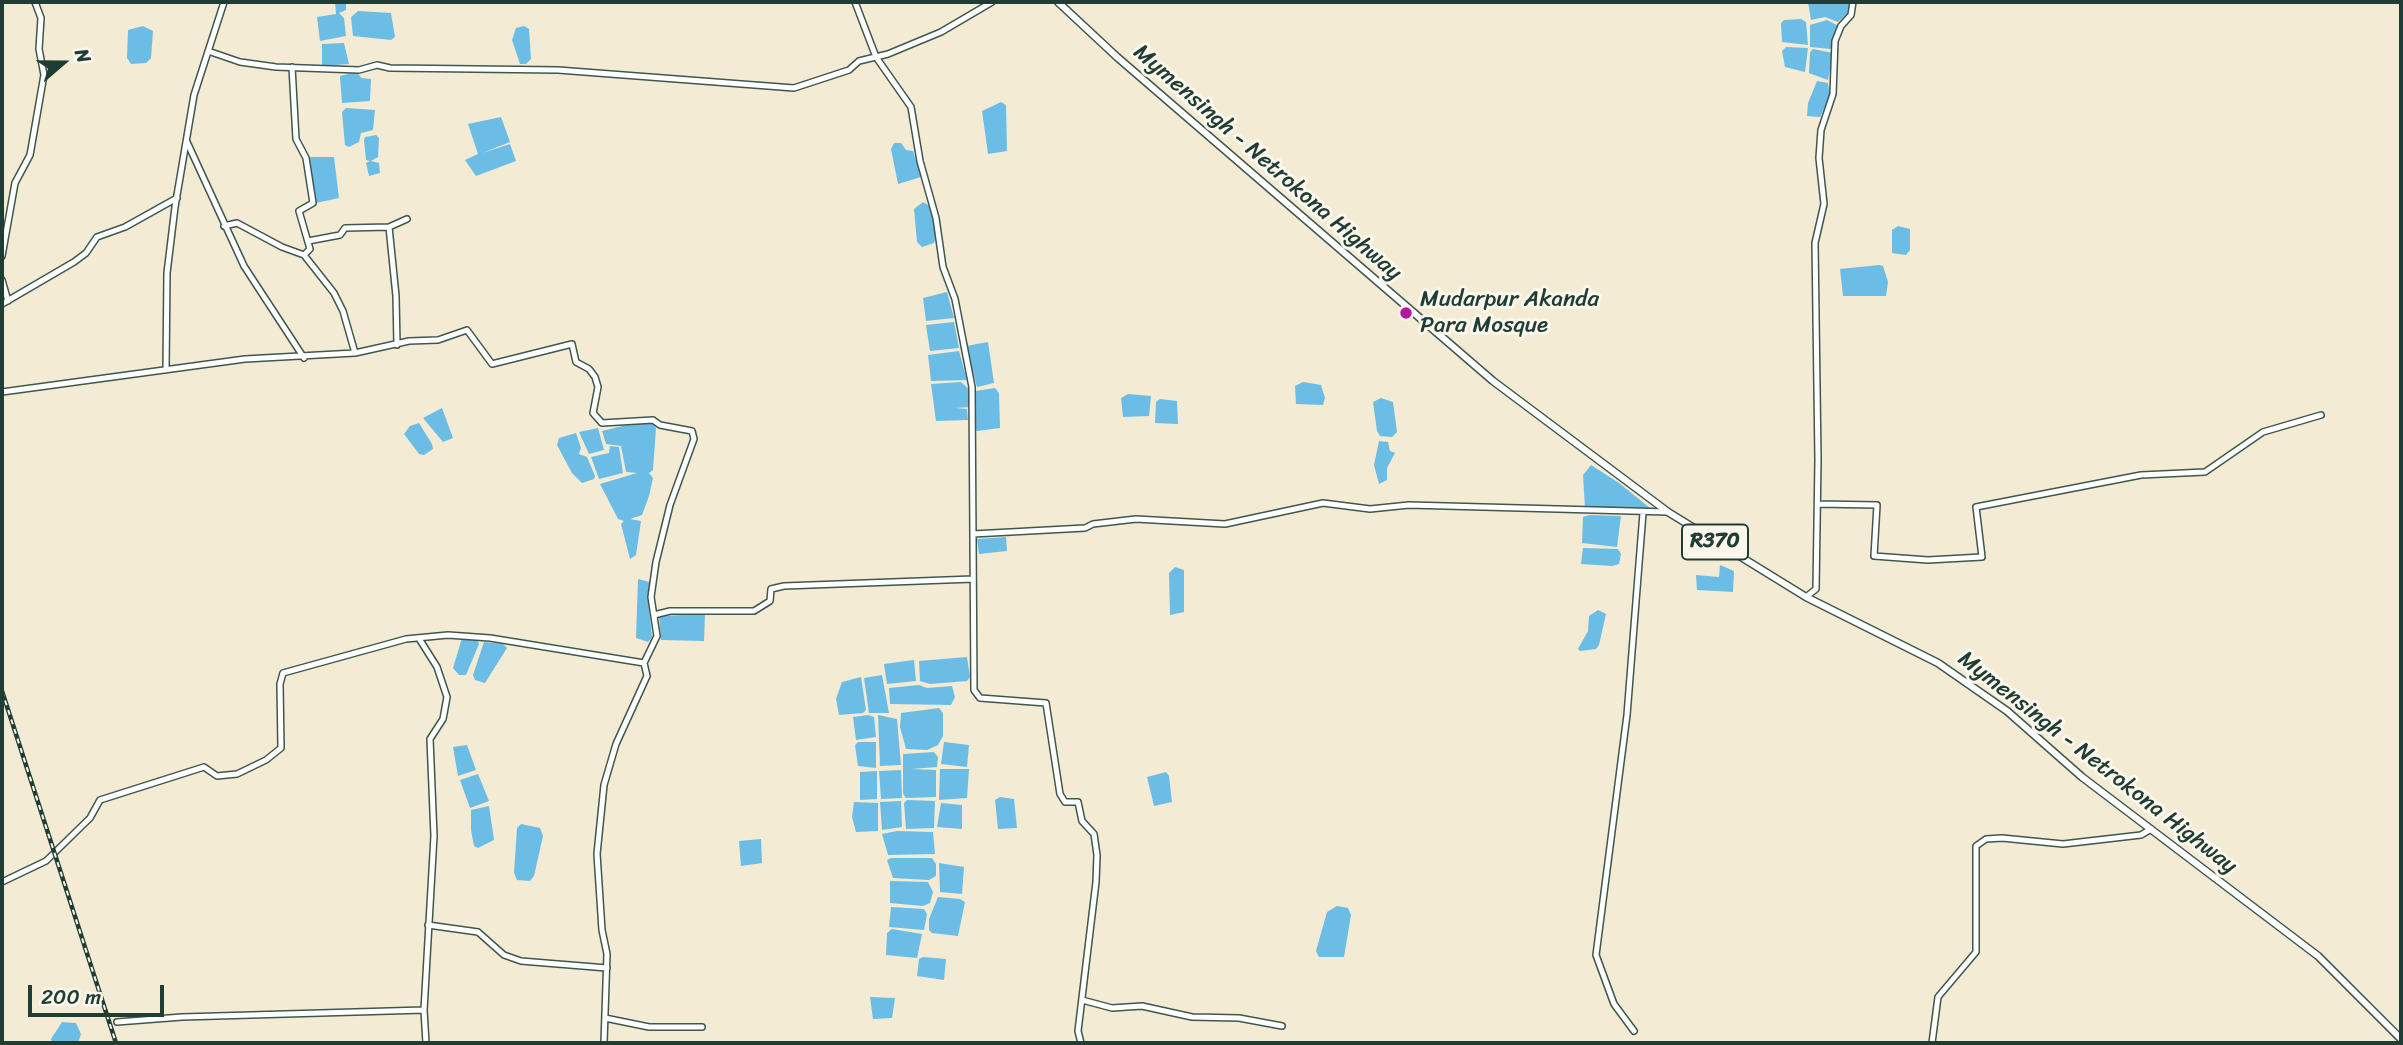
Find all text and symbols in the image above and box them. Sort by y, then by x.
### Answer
north arrow [28,28,98,98]
street label: Mymensingh - Netrokona Highway [1127,39,1407,287]
text: N [65,44,101,67]
place label: Mudarpur Akanda Para Mosque [1420,286,1599,340]
marker: Mudarpur Akanda Para Mosque [1398,305,1414,321]
road number: R370 [1682,524,1748,560]
street label: Mymensingh - Netrokona Highway [1952,645,2242,881]
scale bar [32,972,168,1016]
text: 200 m [41,978,101,1016]

